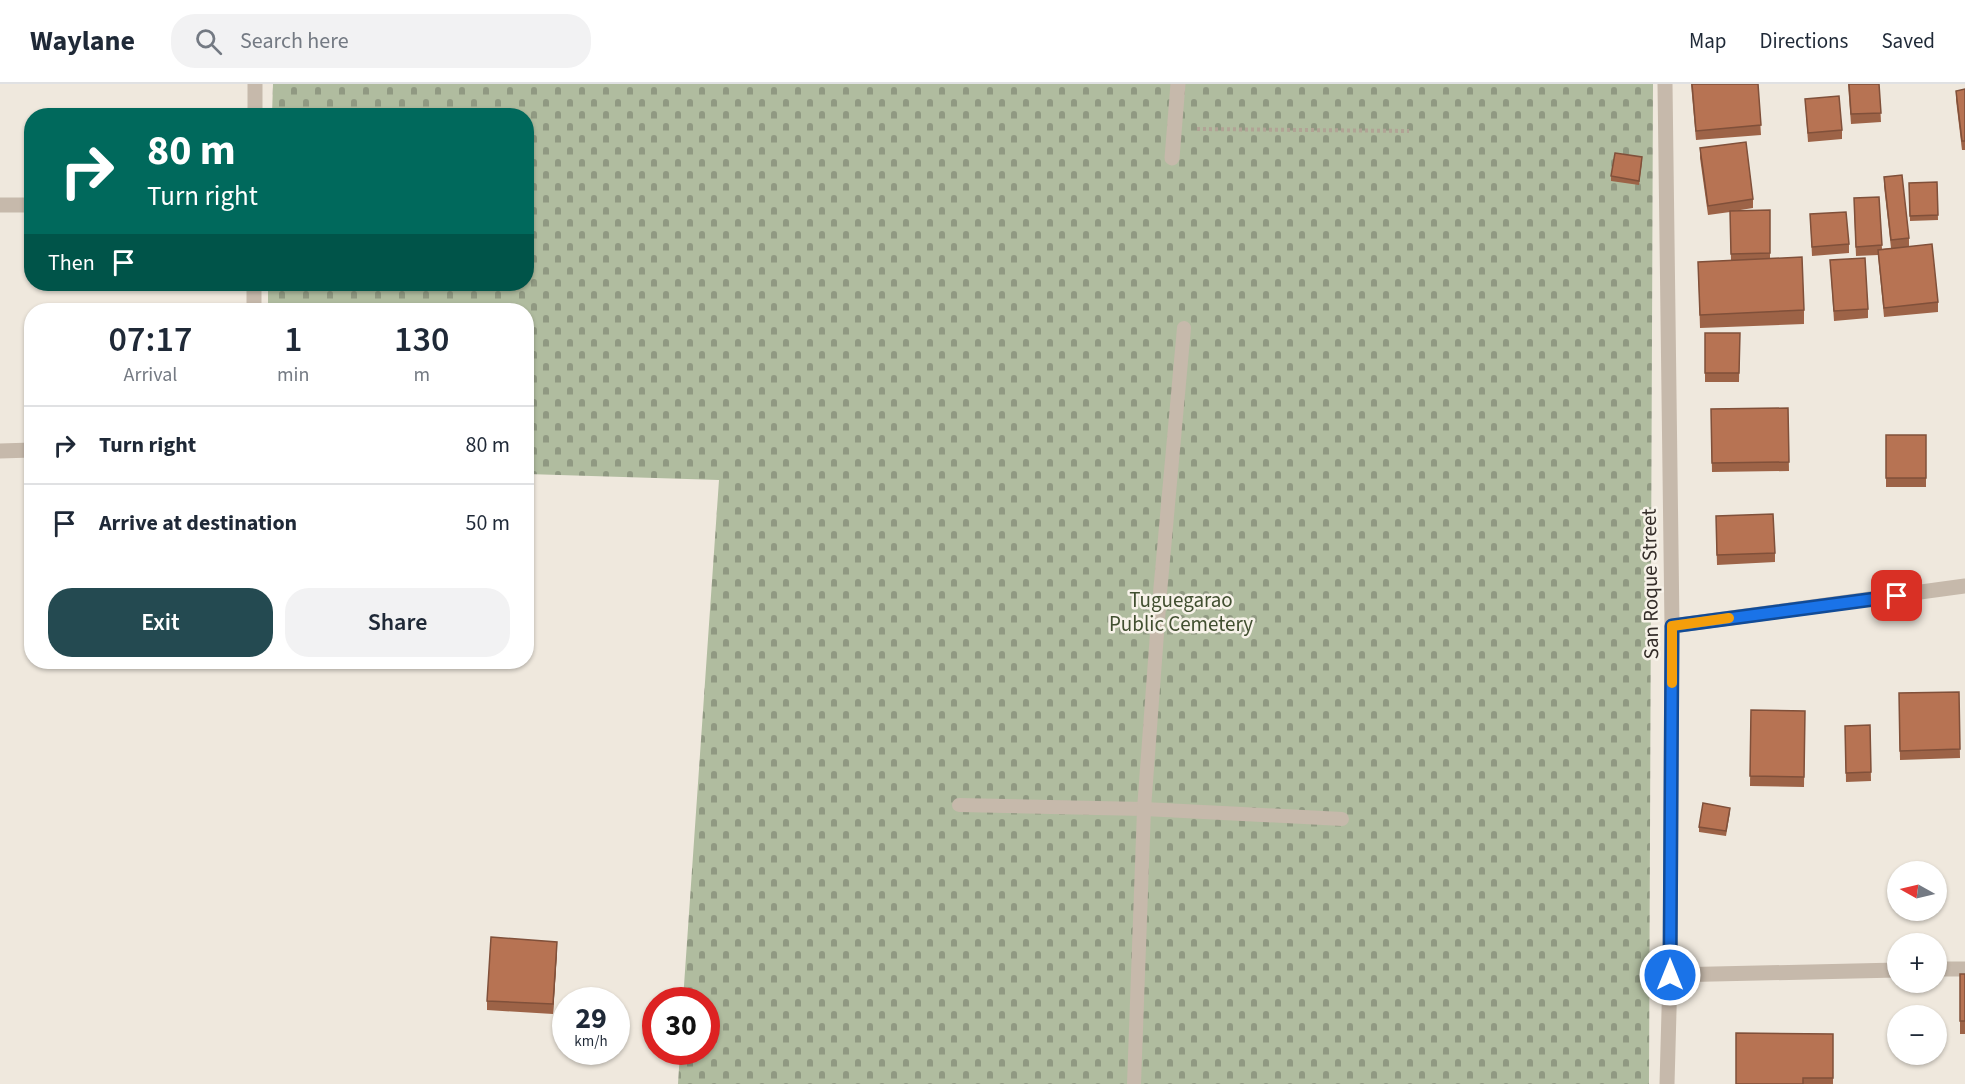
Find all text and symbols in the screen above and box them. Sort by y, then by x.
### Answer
search box [171,14,591,68]
text: Waylane [30,21,135,61]
icon: search [192,25,225,58]
text: Search here [240,25,349,57]
text: Map [1689,26,1727,56]
text: Directions [1760,26,1848,56]
text: Saved [1881,26,1935,56]
text: 80 m [147,121,236,181]
icon: right [48,132,126,210]
text: Turn right [147,177,258,216]
icon: arrive [107,246,140,279]
text: Then [48,247,95,279]
text: 07:17 [109,314,192,365]
text: 1 [284,314,302,365]
text: 130 [394,314,449,365]
text: Arrival [124,361,177,389]
text: min [277,361,309,389]
text: m [413,361,430,389]
icon: right [48,429,81,462]
text: Turn right [99,429,196,461]
text: 80 m [465,429,510,461]
icon: arrive [48,507,81,540]
text: Arrive at destination [99,507,297,539]
text: 50 m [465,507,510,539]
street label: San Roque Street [1634,508,1666,660]
pin [1871,570,1922,621]
icon: arrive [1880,579,1913,612]
park label: Tuguegarao Public Cemetery [1109,585,1253,639]
button: Exit [48,588,273,657]
button: Share [285,588,510,657]
north arrow [1887,861,1947,921]
map controls [1887,861,1947,1065]
button: + [1887,933,1947,993]
position arrow [1638,943,1702,1007]
speed limit sign: 30 [642,987,720,1065]
text: 29 [575,997,607,1040]
button: − [1887,1005,1947,1065]
text: km/h [574,1031,608,1052]

